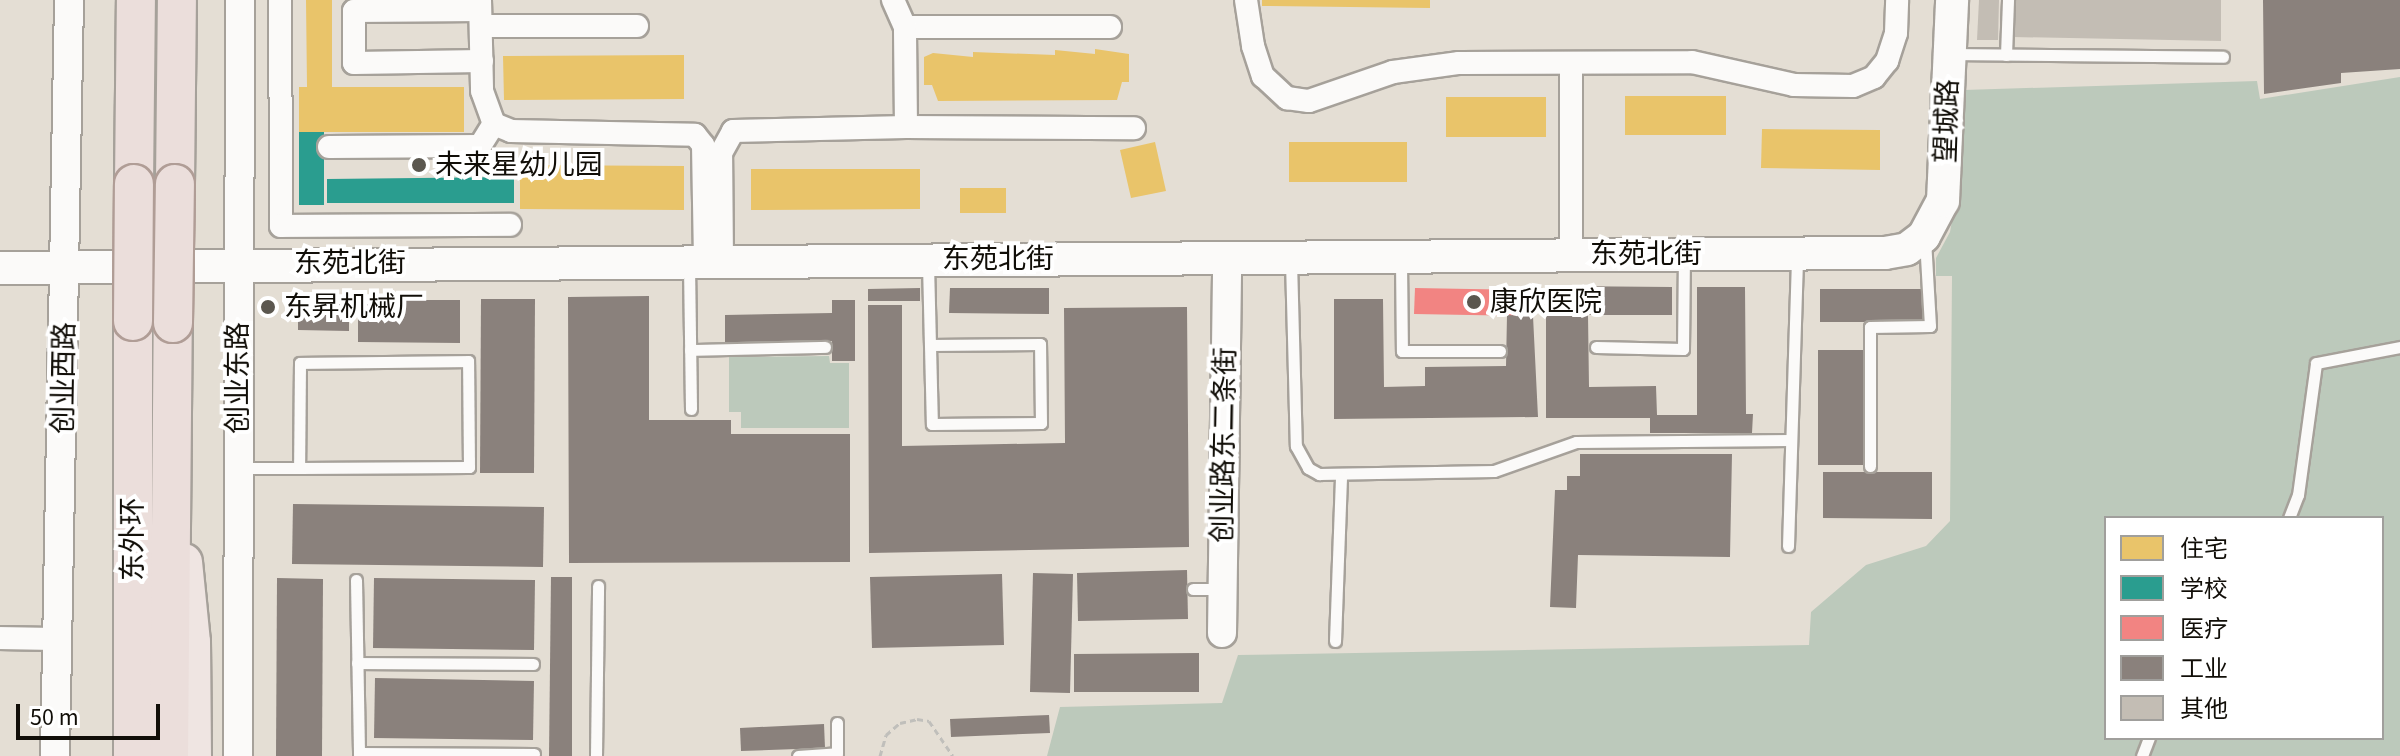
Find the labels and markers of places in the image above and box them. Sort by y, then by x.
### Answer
place label: 未来星幼儿园 [435,148,603,182]
marker: 未来星幼儿园 [410,156,428,174]
place label: 康欣医院 [1490,285,1602,319]
place label: 东昇机械厂 [284,290,424,324]
marker: 康欣医院 [1465,293,1483,311]
marker: 东昇机械厂 [259,298,277,316]

